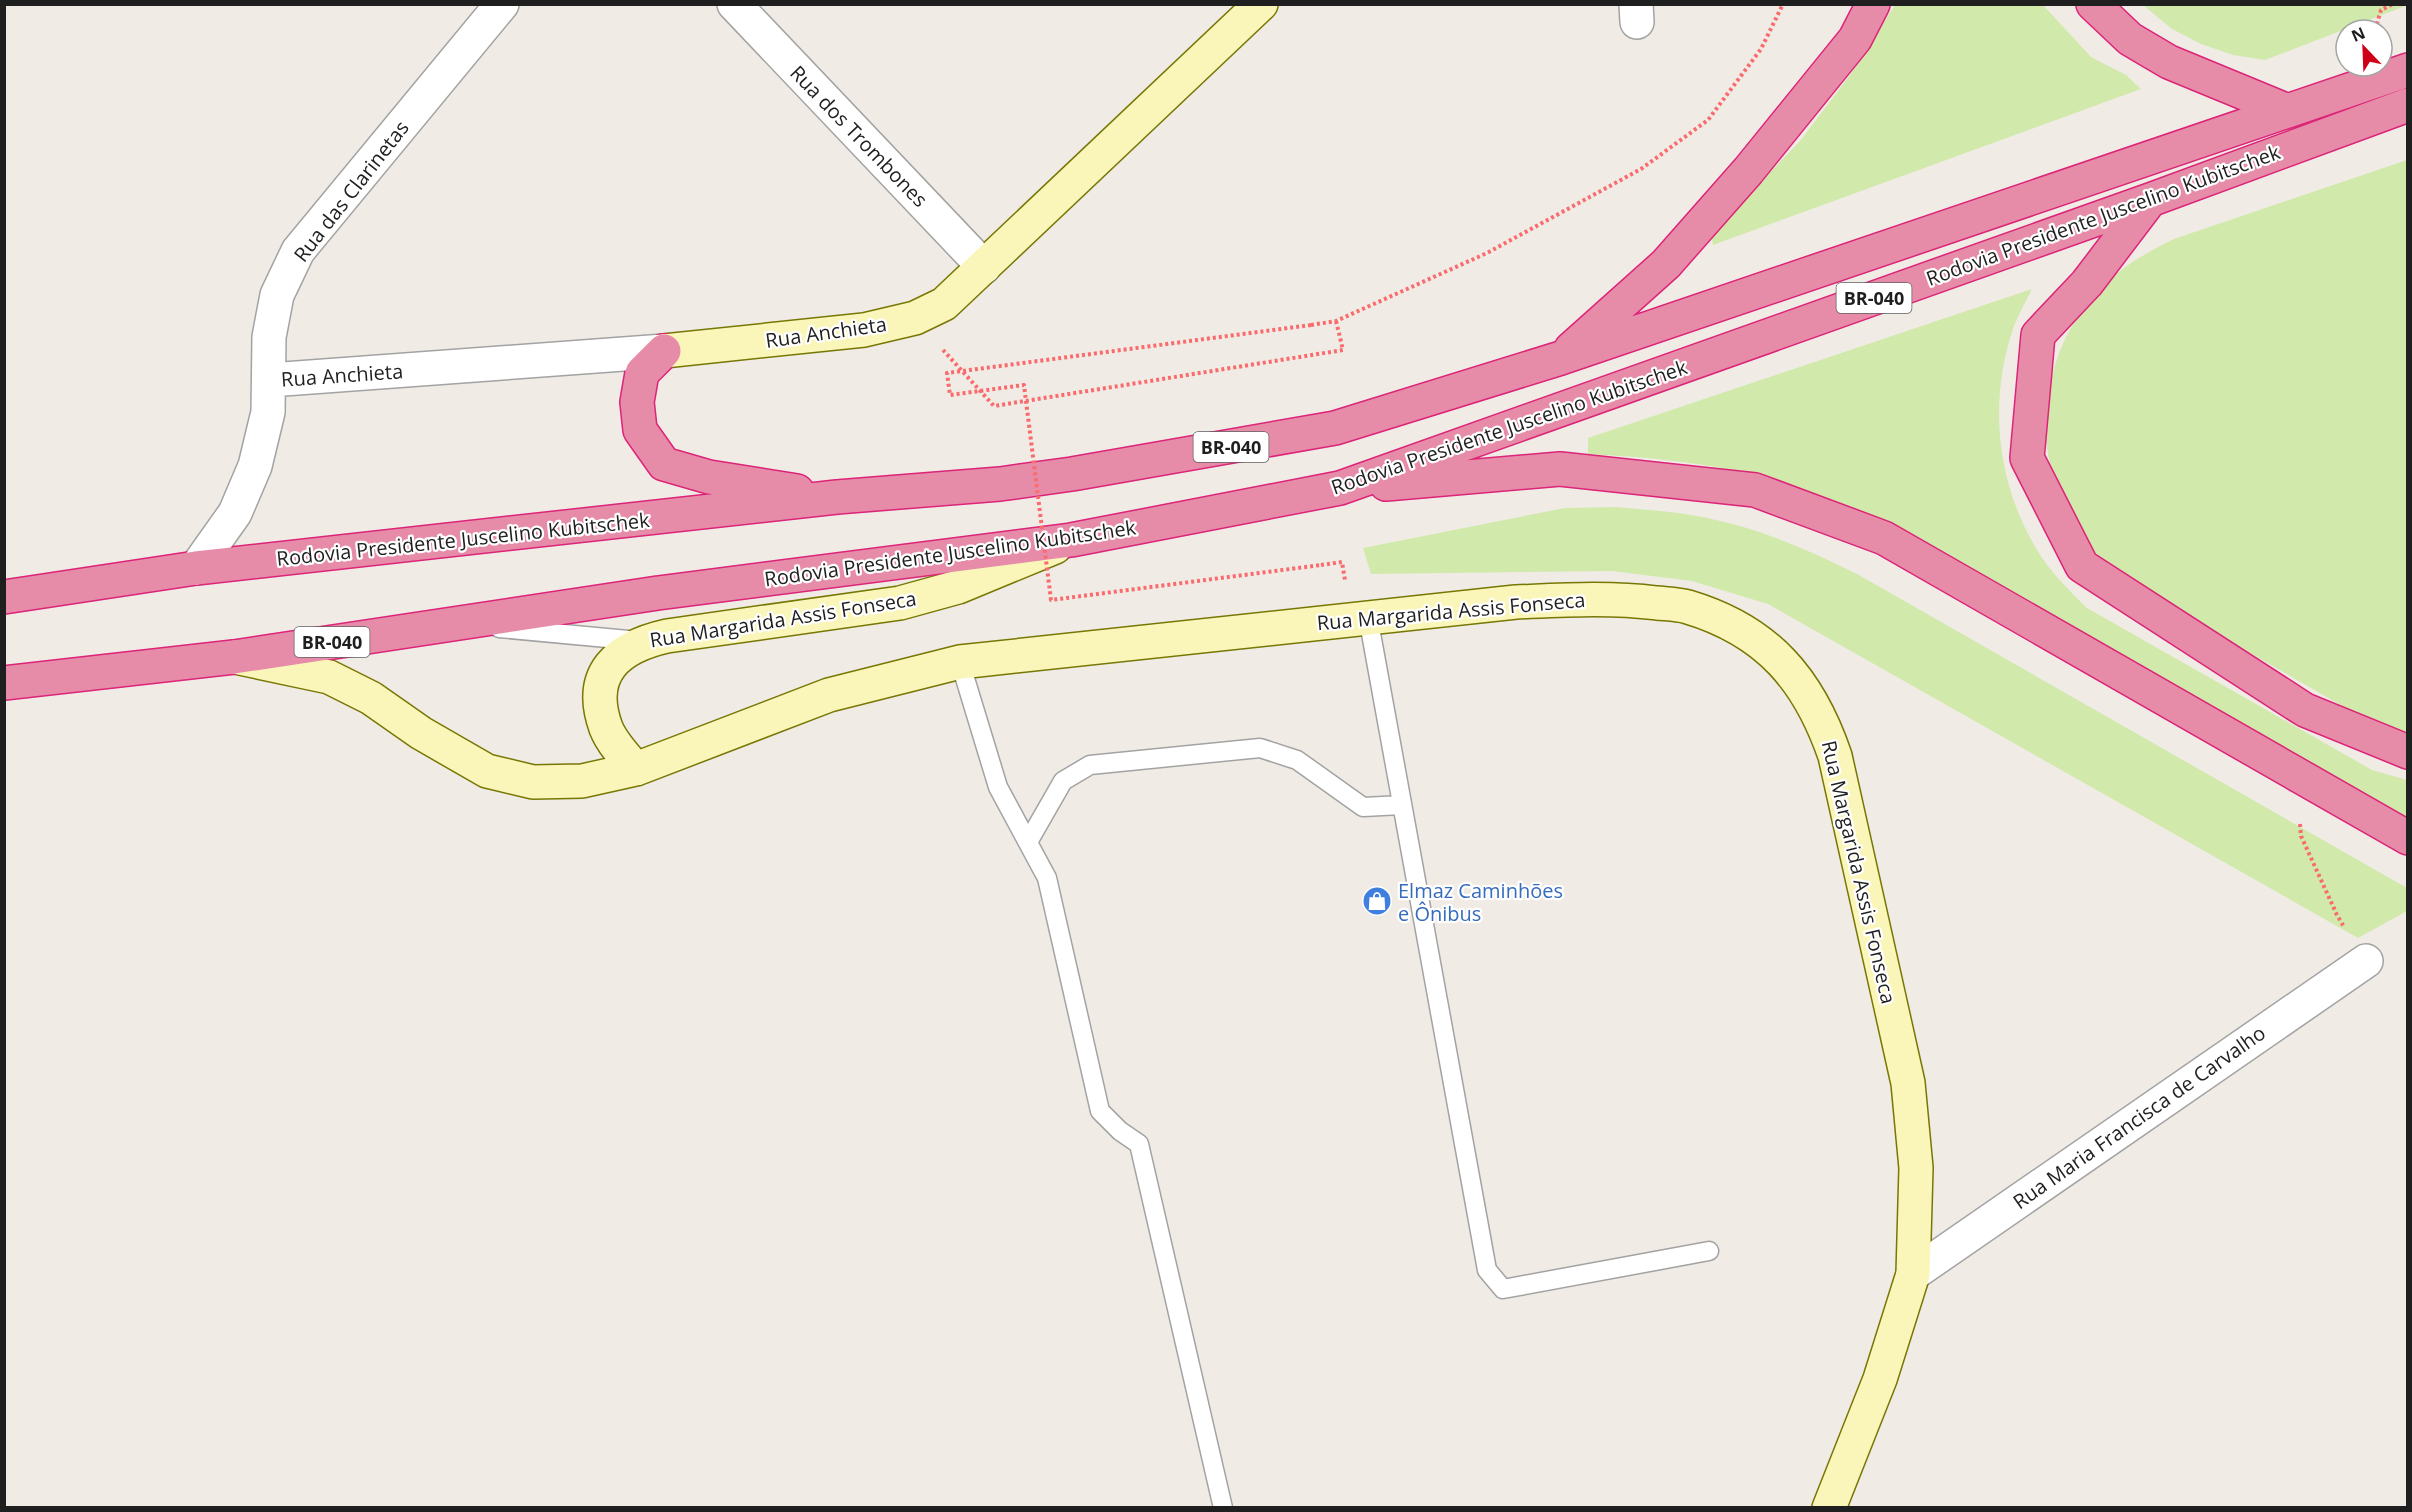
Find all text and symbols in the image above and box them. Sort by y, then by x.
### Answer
north arrow [2334,18,2394,78]
text: N [2348,22,2368,47]
street label: Rua dos Trombones [784,59,934,213]
street label: Rua das Clarinetas [287,115,415,267]
street label: Rodovia Presidente Juscelino Kubitschek [1922,138,2284,292]
road number: BR-040 [1836,283,1912,313]
street label: Rua Anchieta [764,310,888,354]
street label: Rodovia Presidente Juscelino Kubitschek [1327,353,1691,501]
street label: Rua Anchieta [280,357,404,393]
road number: BR-040 [1194,432,1268,462]
street label: Rodovia Presidente Juscelino Kubitschek [275,506,651,572]
street label: Rodovia Presidente Juscelino Kubitschek [762,513,1138,592]
street label: Rua Margarida Assis Fonseca [648,585,918,653]
street label: Rua Margarida Assis Fonseca [1316,586,1586,636]
road number: BR-040 [294,627,370,657]
street label: Rua Margarida Assis Fonseca [1816,738,1902,1006]
place label: Elmaz Caminhões e Ônibus [1398,877,1563,927]
shop icon: Elmaz Caminhões e Ônibus [1361,885,1393,917]
street label: Rua Maria Francisca de Carvalho [2007,1019,2271,1215]

